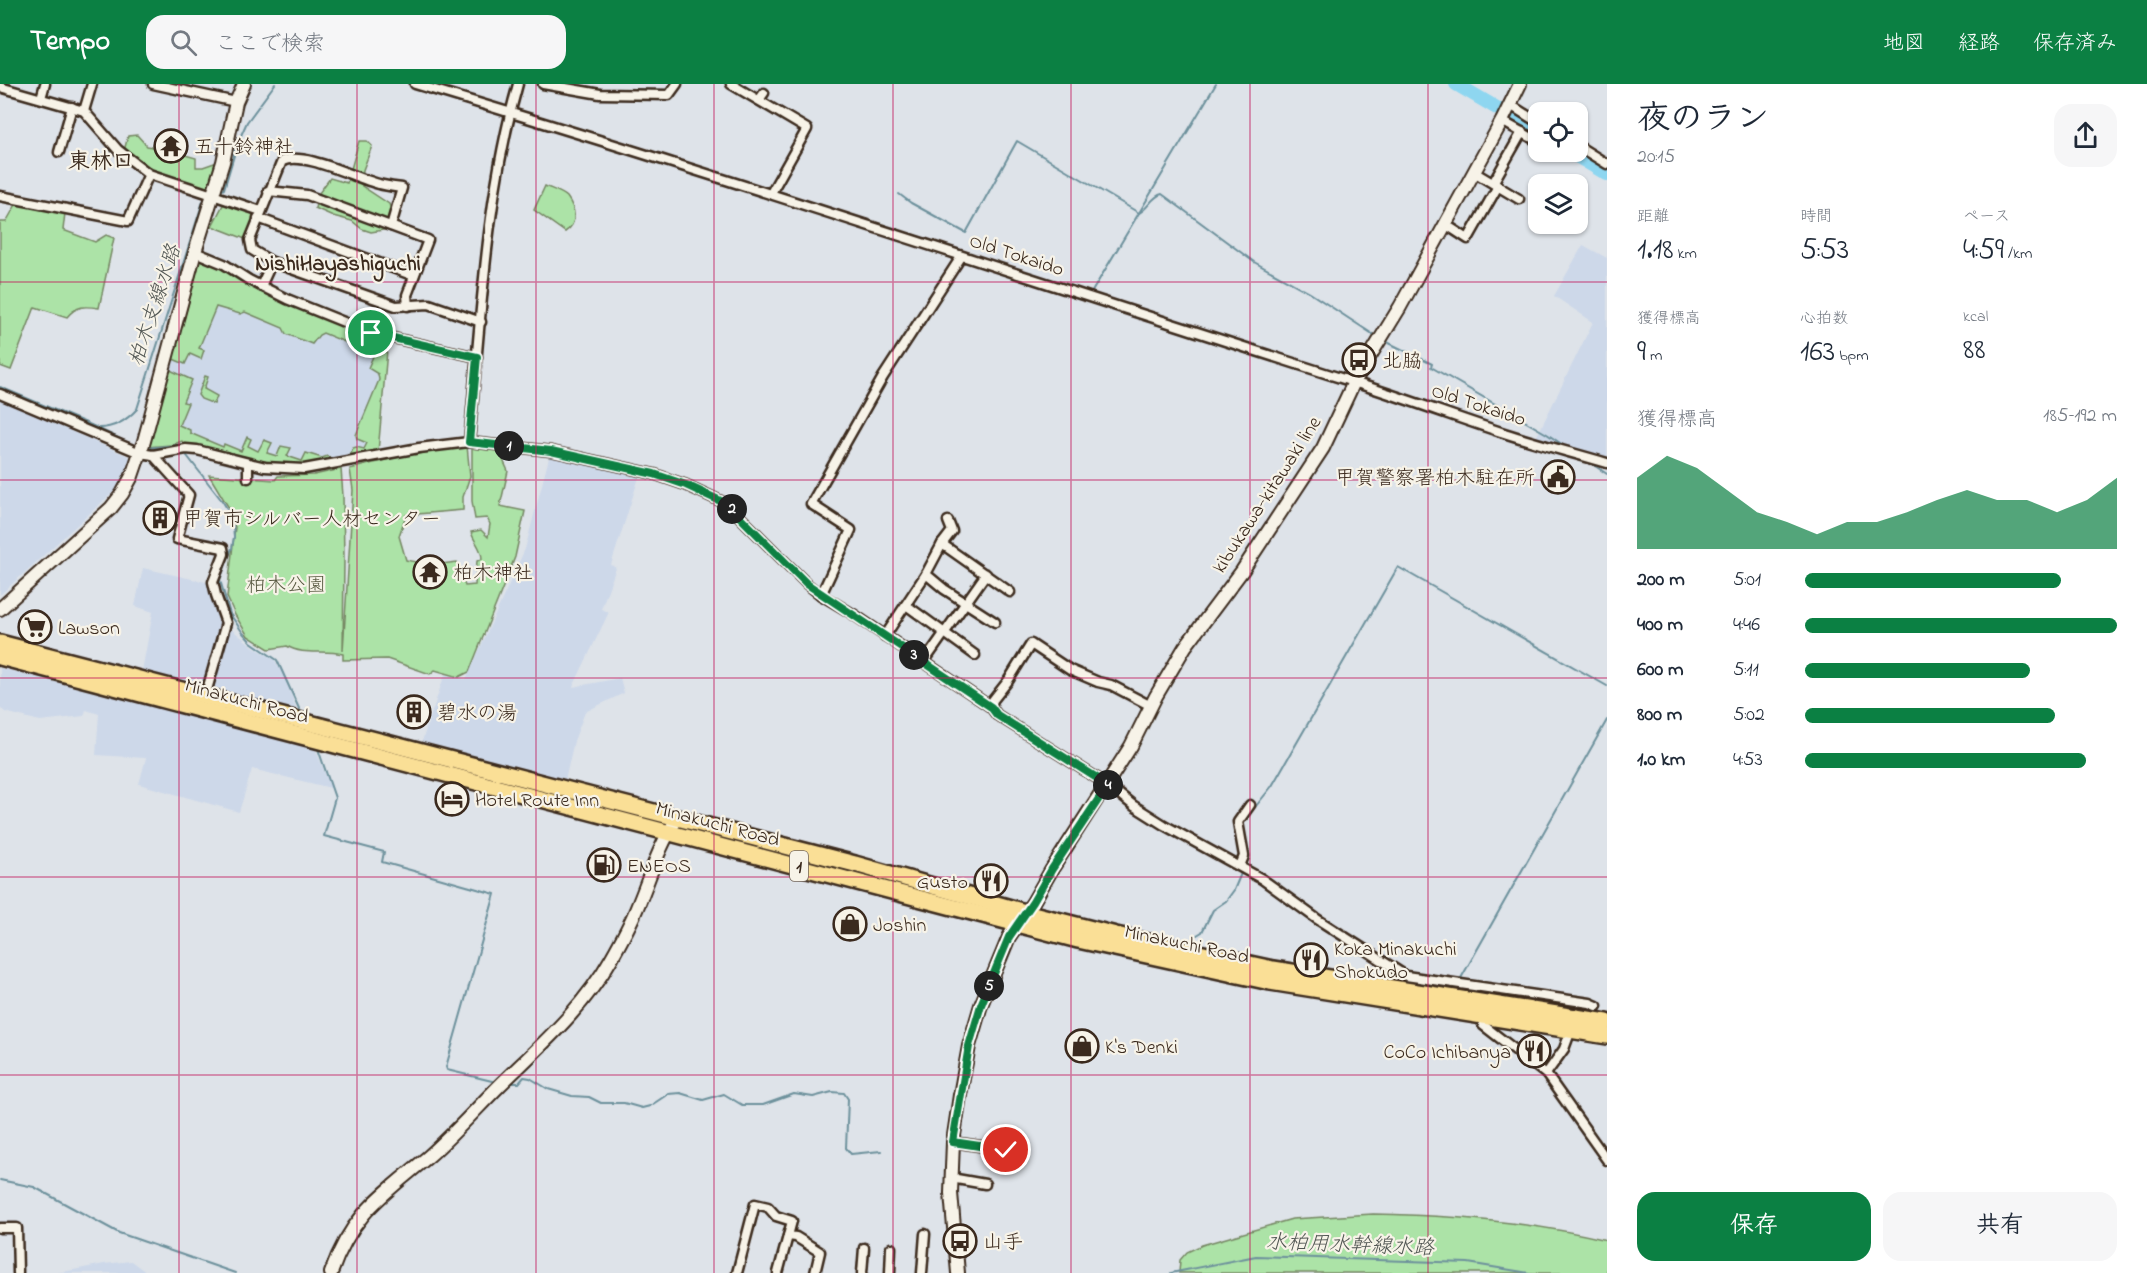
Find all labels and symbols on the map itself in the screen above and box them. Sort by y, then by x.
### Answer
temple icon: 五十鈴神社 [153,128,189,164]
place label: 五十鈴神社 [194,134,294,163]
district label: 東林口 [68,147,134,179]
street label: Old Tokaido [965,227,1067,285]
water label: 柏木支線水路 [122,240,190,370]
district label: NishiHayashiguchi [255,249,421,282]
pin [345,307,396,358]
bus stop icon: 北脇 [1341,342,1377,378]
place label: 北脇 [1382,348,1422,377]
street label: Old Tokaido [1427,377,1529,435]
street label: kibukawa-kitawaki line [1206,411,1330,580]
pin: 1 [494,431,524,461]
public building icon: 甲賀警察署柏木駐在所 [1540,459,1576,495]
place label: 甲賀警察署柏木駐在所 [1335,465,1535,494]
pin: 2 [717,494,747,524]
building icon: 甲賀市シルバー人材センター [142,500,178,536]
place label: 甲賀市シルバー人材センター [183,506,441,535]
temple icon: 柏木神社 [412,554,448,590]
place label: 柏木神社 [453,560,533,589]
park label: 柏木公園 [246,572,326,601]
supermarket icon: Lawson [17,609,53,645]
place label: Lawson [58,615,120,644]
pin: 3 [899,640,929,670]
street label: Minakuchi Road [181,672,311,733]
building icon: 碧水の湯 [396,694,432,730]
place label: 碧水の湯 [437,700,517,729]
pin: 4 [1093,770,1123,800]
hotel icon: Hotel Route Inn [434,781,470,817]
place label: Hotel Route Inn [475,787,599,816]
street label: Minakuchi Road [652,795,782,856]
fuel station icon: ENEOS [586,847,622,883]
road number: 1 [790,851,808,881]
place label: ENEOS [627,853,691,882]
restaurant icon: Gusto [973,863,1009,899]
place label: Gusto [917,869,968,898]
shop icon: Joshin [832,906,868,942]
place label: Joshin [873,912,926,941]
street label: Minakuchi Road [1121,918,1252,973]
place label: Koka Minakuchi Shokudo [1334,936,1457,988]
restaurant icon: Koka Minakuchi Shokudo [1293,942,1329,978]
pin: 5 [974,971,1004,1001]
shop icon: K's Denki [1064,1028,1100,1064]
restaurant icon: CoCo Ichibanya [1516,1033,1552,1069]
place label: K's Denki [1105,1034,1178,1063]
place label: CoCo Ichibanya [1383,1039,1511,1068]
pin [980,1124,1031,1175]
bus stop icon: 山手 [942,1223,978,1259]
water label: 水柏用水幹線水路 [1265,1228,1435,1264]
place label: 山手 [983,1229,1023,1258]

